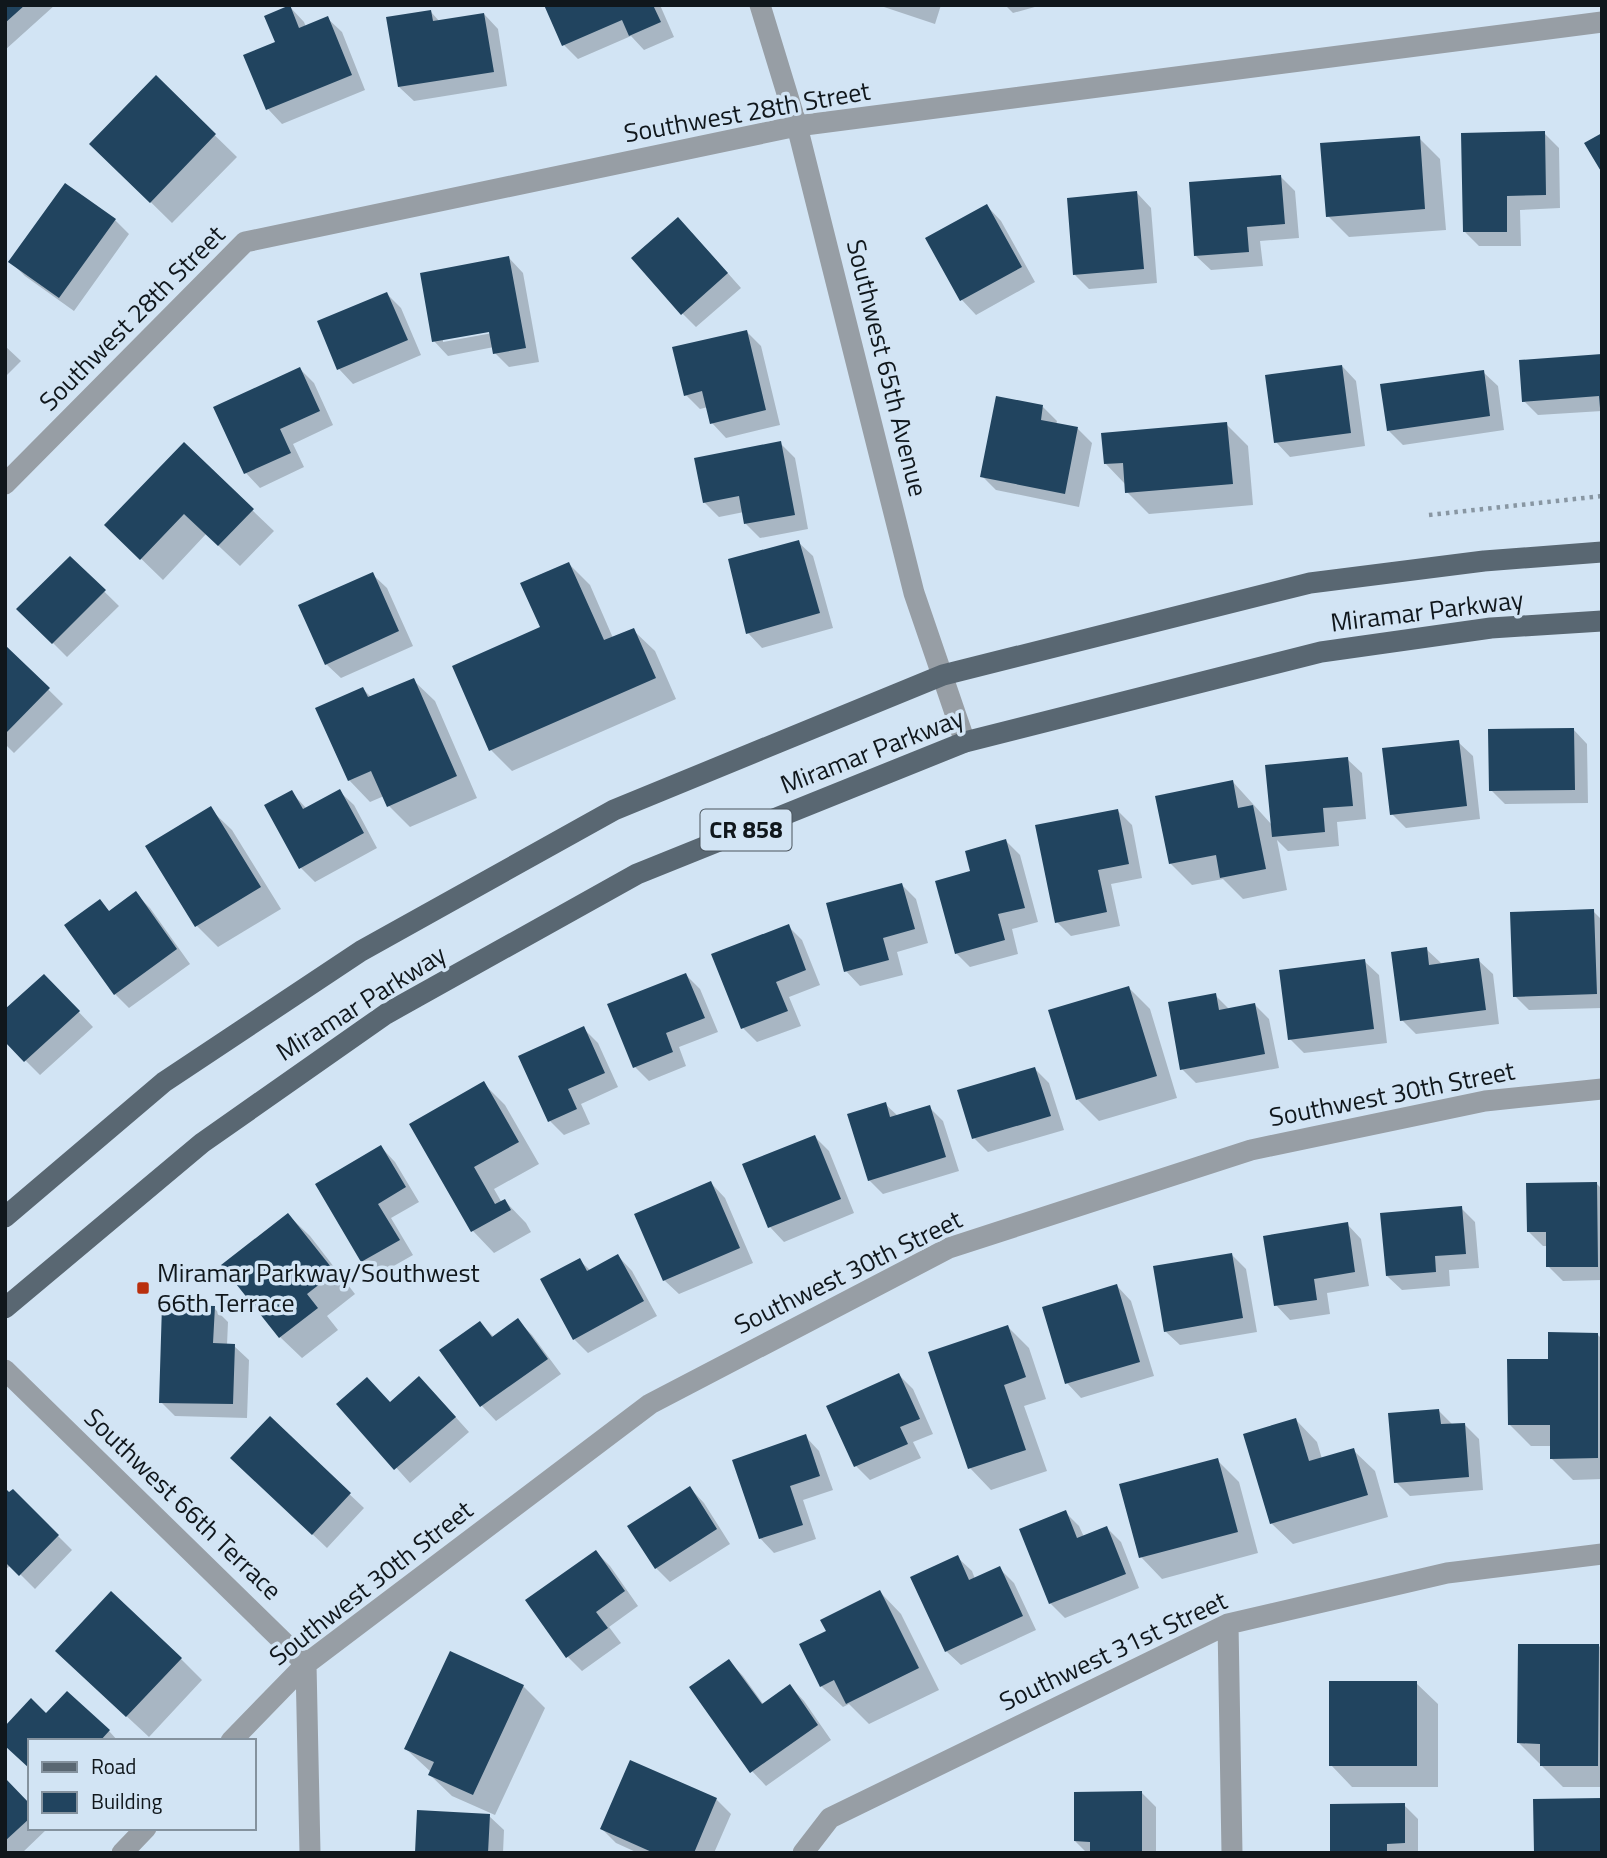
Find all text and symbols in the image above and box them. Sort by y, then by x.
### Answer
street label: Southwest 28th Street [621,71,873,152]
street label: Southwest 28th Street [30,216,234,420]
street label: Southwest 65th Avenue [837,235,938,500]
street label: Miramar Parkway [1328,579,1526,642]
street label: Miramar Parkway [774,698,969,803]
road number: CR 858 [700,810,792,850]
street label: Miramar Parkway [268,935,453,1070]
street label: Southwest 30th Street [1266,1051,1518,1136]
street label: Southwest 30th Street [727,1199,968,1344]
place label: Miramar Parkway/Southwest 66th Terrace [157,1253,480,1322]
marker: Miramar Parkway/Southwest 66th Terrace [135,1280,151,1296]
street label: Southwest 66th Terrace [76,1399,291,1609]
street label: Southwest 30th Street [260,1490,481,1675]
street label: Southwest 31st Street [992,1581,1233,1721]
legend [28,1739,256,1830]
text: Road [91,1750,136,1782]
text: Building [91,1785,163,1817]

